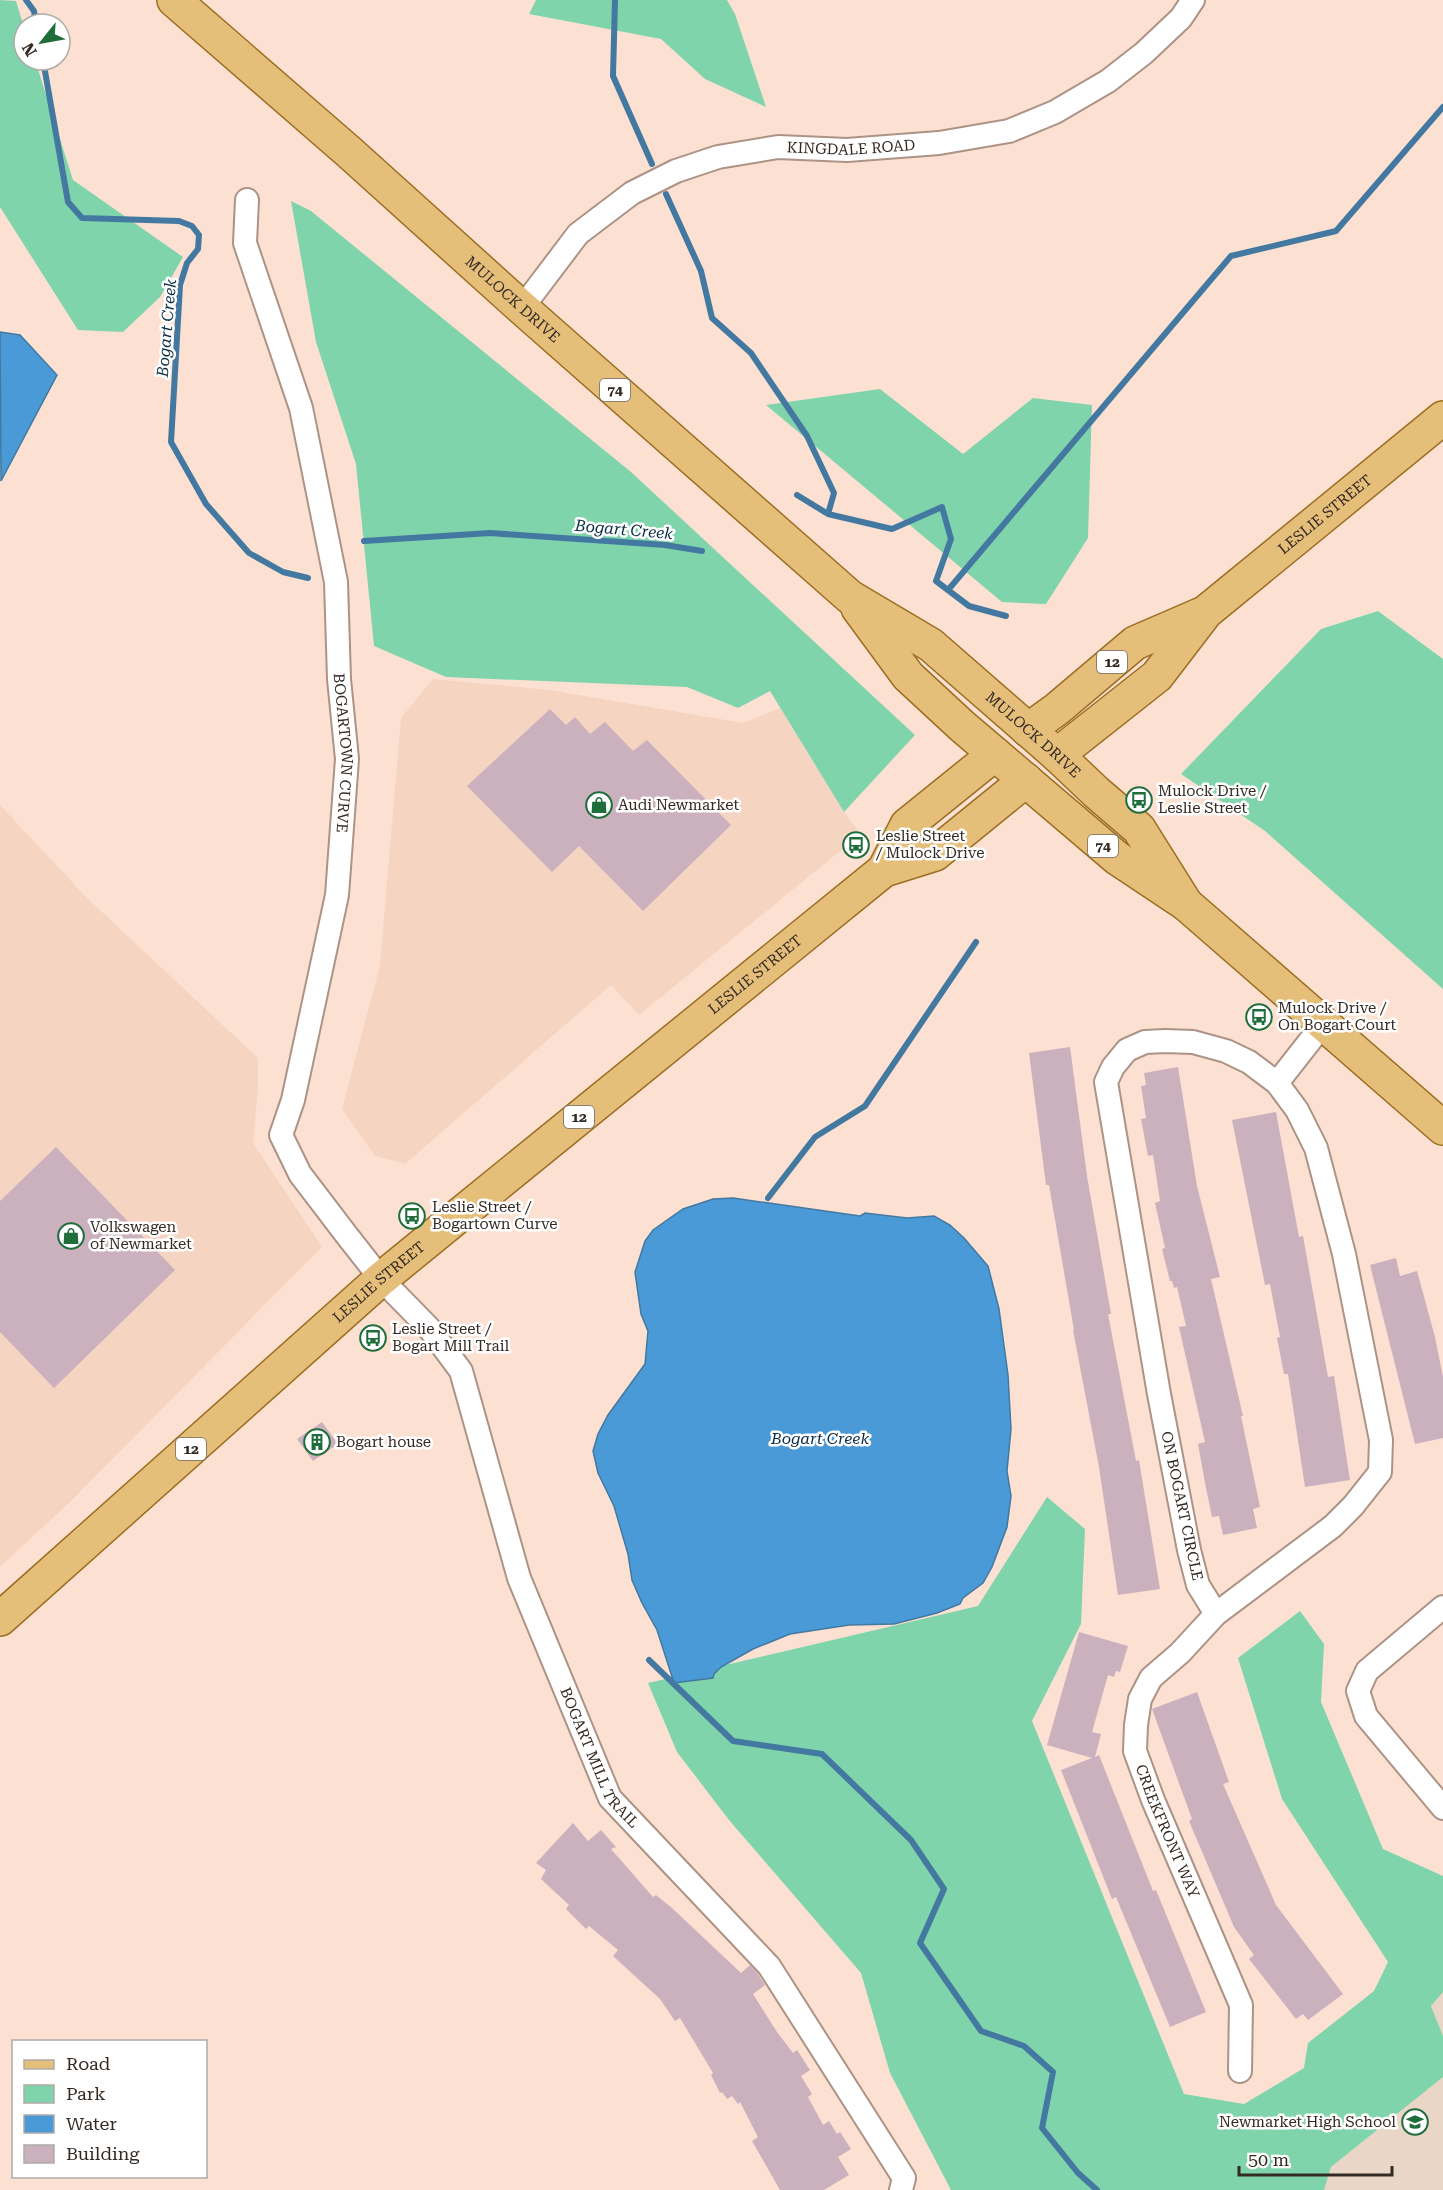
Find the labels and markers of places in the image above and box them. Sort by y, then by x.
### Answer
place label: Mulock Drive / Leslie Street [1158,782,1267,817]
bus stop icon: Mulock Drive / Leslie Street [1124,785,1154,815]
shop icon: Audi Newmarket [584,790,614,820]
place label: Audi Newmarket [618,796,740,814]
place label: Leslie Street / Mulock Drive [875,827,984,862]
bus stop icon: Leslie Street / Mulock Drive [841,830,871,860]
place label: Mulock Drive / On Bogart Court [1278,999,1397,1034]
bus stop icon: Mulock Drive / On Bogart Court [1244,1002,1274,1032]
place label: Leslie Street / Bogartown Curve [432,1198,558,1233]
bus stop icon: Leslie Street / Bogartown Curve [397,1201,427,1231]
place label: Volkswagen of Newmarket [90,1218,192,1253]
shop icon: Volkswagen of Newmarket [56,1221,86,1251]
place label: Leslie Street / Bogart Mill Trail [392,1320,509,1355]
bus stop icon: Leslie Street / Bogart Mill Trail [358,1323,388,1353]
building icon: Bogart house [302,1427,332,1457]
place label: Bogart house [336,1433,431,1451]
school or university icon: Newmarket High School [1400,2107,1430,2137]
place label: Newmarket High School [1219,2113,1396,2131]

